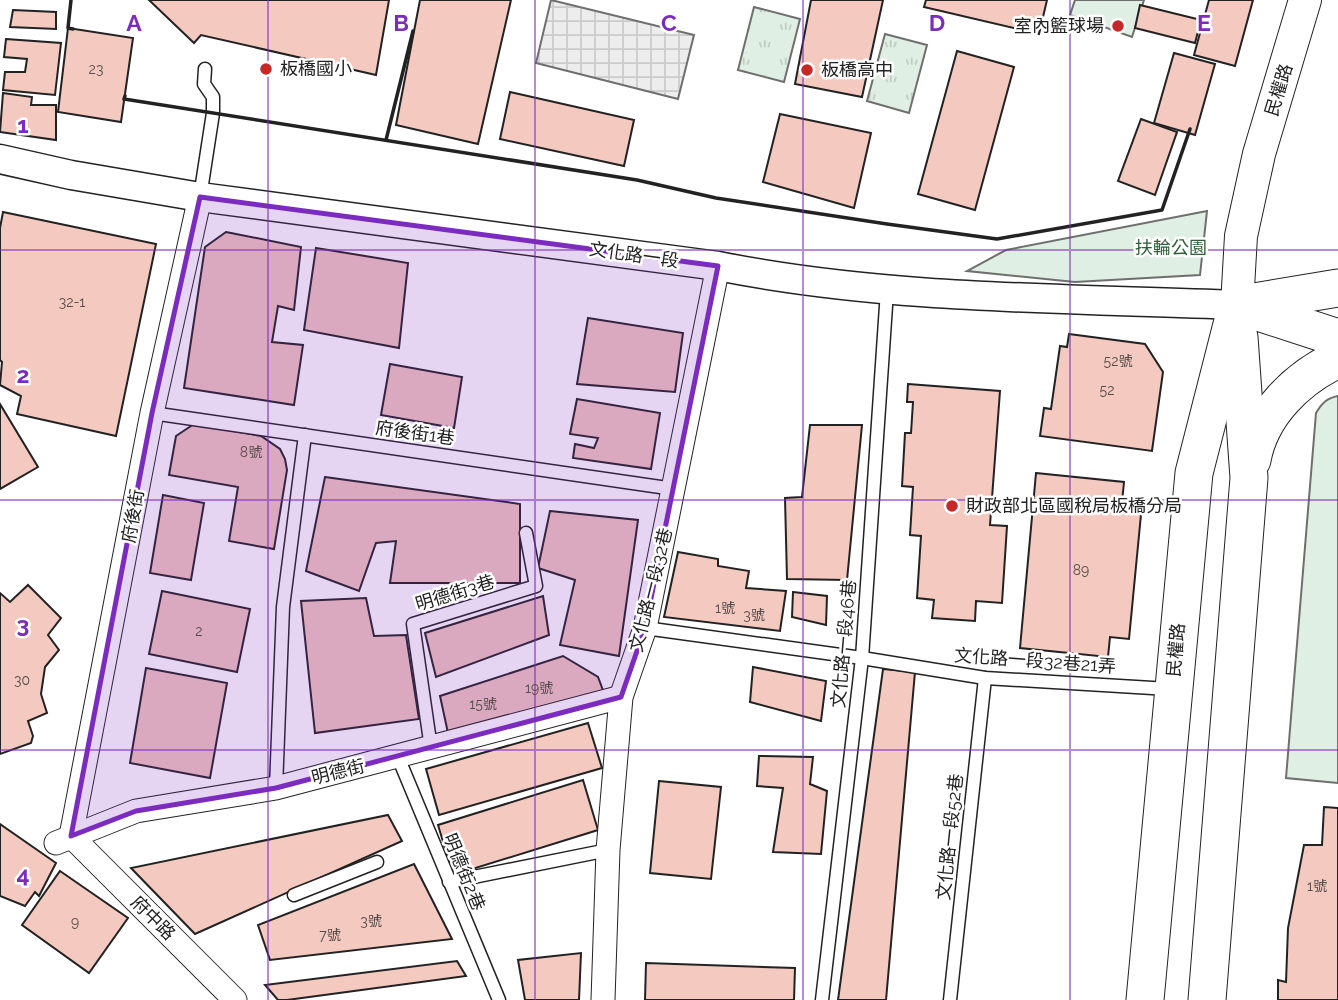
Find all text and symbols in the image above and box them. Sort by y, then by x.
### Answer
text: A [126,9,142,36]
text: B [393,9,409,36]
text: C [661,9,677,36]
text: D [929,9,945,36]
text: E [1197,9,1211,36]
place label: 室內籃球場 [1014,15,1104,36]
marker: 室內籃球場 [1110,18,1126,34]
place label: 板橋國小 [280,58,352,79]
place label: 板橋高中 [821,59,893,80]
house number: 23 [89,61,103,77]
marker: 板橋國小 [258,61,274,77]
street label: 民權路 [1261,61,1296,119]
marker: 板橋高中 [799,62,815,78]
text: 1 [17,111,29,138]
park label: 扶輪公園 [1135,237,1207,258]
street label: 文化路一段 [588,238,680,271]
house number: 32-1 [59,294,85,310]
house number: 52號 [1104,353,1132,369]
text: 2 [17,361,29,388]
house number: 52 [1100,382,1114,398]
street label: 府後街1巷 [374,417,456,448]
house number: 8號 [240,444,262,460]
street label: 府後街 [117,488,148,544]
place label: 財政部北區國稅局板橋分局 [966,495,1182,516]
marker: 財政部北區國稅局板橋分局 [944,498,960,514]
street label: 文化路一段32巷 [625,526,676,654]
house number: 89 [1073,562,1089,578]
street label: 明德街3巷 [413,571,497,614]
street label: 文化路一段46巷 [827,579,860,709]
house number: 1號 [715,600,735,616]
house number: 3號 [743,607,765,623]
text: 3 [17,611,29,638]
street label: 民權路 [1163,622,1188,678]
house number: 2 [195,623,203,639]
street label: 文化路一段32巷21弄 [953,644,1117,677]
house number: 30 [14,672,30,688]
house number: 19號 [525,680,553,696]
house number: 15號 [469,696,497,712]
street label: 明德街 [309,755,367,788]
street label: 文化路一段52巷 [932,773,967,901]
street label: 明德街2巷 [439,830,489,913]
text: 4 [16,861,30,888]
house number: 1號 [1307,878,1327,894]
street label: 府中路 [127,891,180,944]
house number: 3號 [360,913,382,929]
house number: 9 [71,914,79,930]
house number: 7號 [319,927,341,943]

